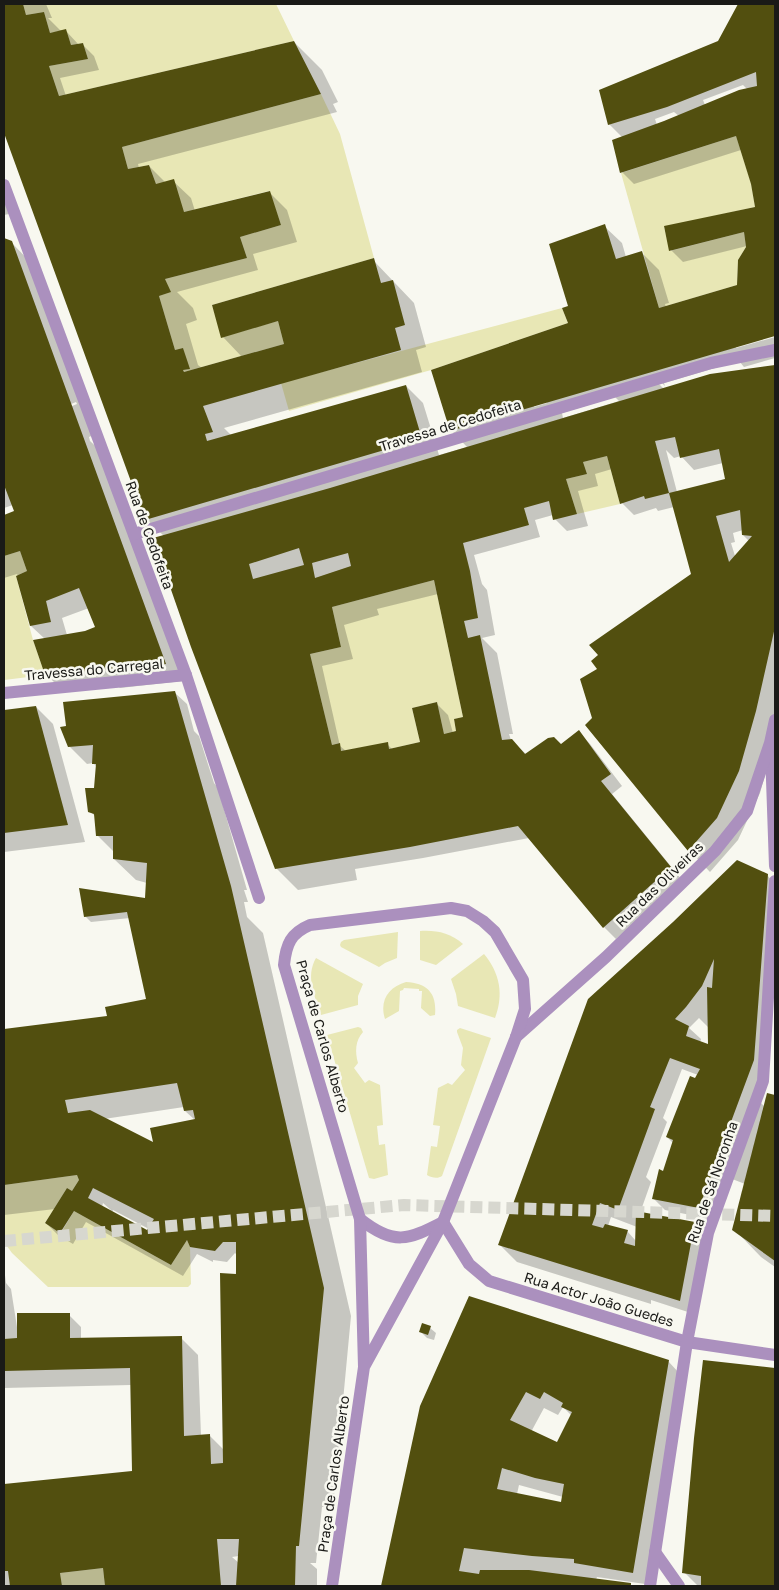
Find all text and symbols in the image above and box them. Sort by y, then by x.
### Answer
street label: Travessa de Cedofeita [377,395,523,455]
street label: Rua de Cedofeita [122,478,178,592]
street label: Travessa do Carregal [23,654,165,684]
street label: Rua das Oliveiras [612,838,706,930]
street label: Praça de Carlos Alberto [293,958,353,1114]
street label: Rua de Sá Noronha [683,1119,741,1245]
street label: Rua Actor João Guedes [522,1268,676,1330]
street label: Praça de Carlos Alberto [314,1394,352,1554]

